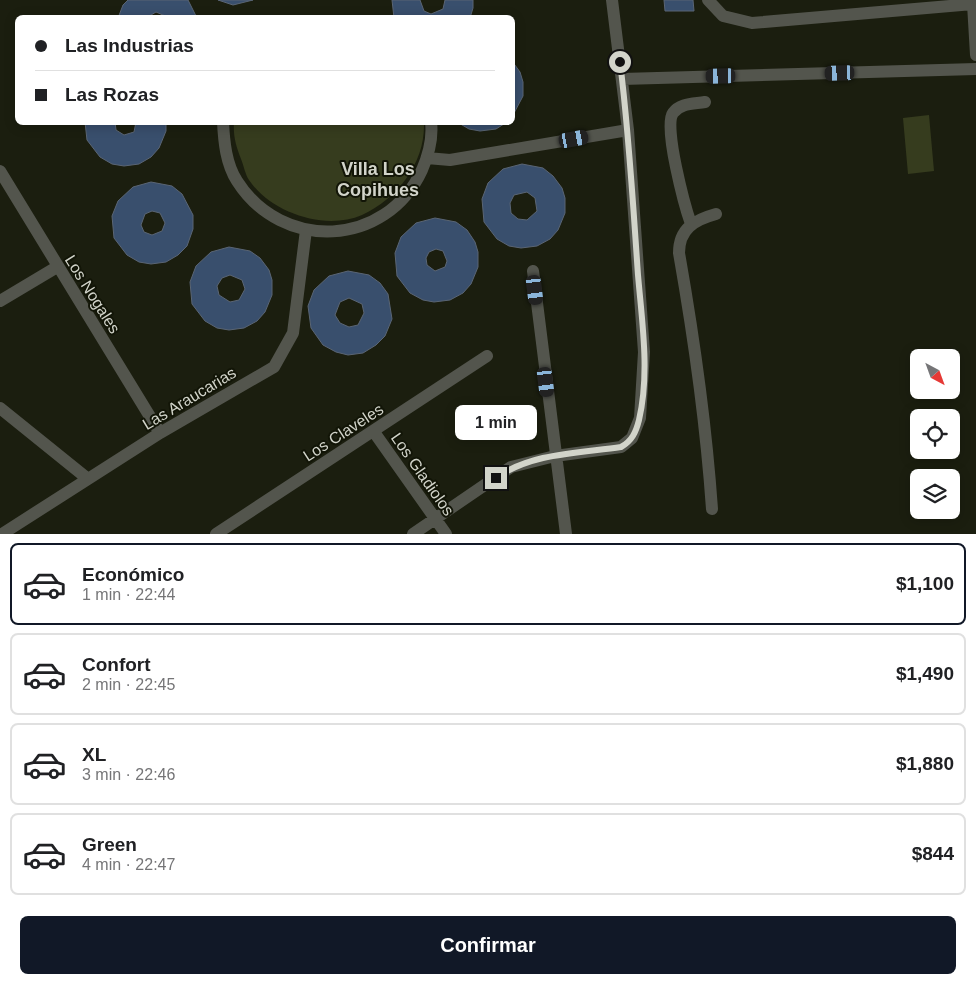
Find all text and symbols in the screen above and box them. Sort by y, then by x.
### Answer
text: Las Industrias [65,35,194,56]
route start [609,51,631,73]
car [824,65,855,81]
car [705,68,736,84]
text: Las Rozas [65,84,159,105]
car [557,129,590,149]
district label: Villa Los Copihues [337,159,419,200]
street label: Los Nogales [62,252,123,336]
car [525,274,544,306]
north arrow [910,349,960,399]
map controls [910,349,960,519]
street label: Las Araucarias [140,364,239,433]
car [536,366,555,398]
street label: Los Claveles [300,400,386,464]
callout: 1 min [455,406,537,440]
button: locate [910,409,960,459]
text: 1 min [475,414,517,431]
street label: Los Gladiolos [388,430,457,519]
route end [485,467,507,489]
button: layers [910,469,960,519]
icon: car [22,562,67,607]
text: Económico [82,564,184,585]
text: $1,100 [896,573,954,594]
text: 1 min · 22:44 [82,586,175,603]
icon: car [22,652,67,697]
text: Confort [82,654,151,675]
text: $1,490 [896,663,954,684]
text: 2 min · 22:45 [82,676,175,693]
icon: car [22,742,67,787]
text: XL [82,744,106,765]
text: $1,880 [896,753,954,774]
text: 3 min · 22:46 [82,766,175,783]
icon: car [22,832,67,877]
text: Green [82,834,137,855]
text: $844 [912,843,954,864]
text: 4 min · 22:47 [82,856,175,873]
button: Confirmar [20,916,956,974]

